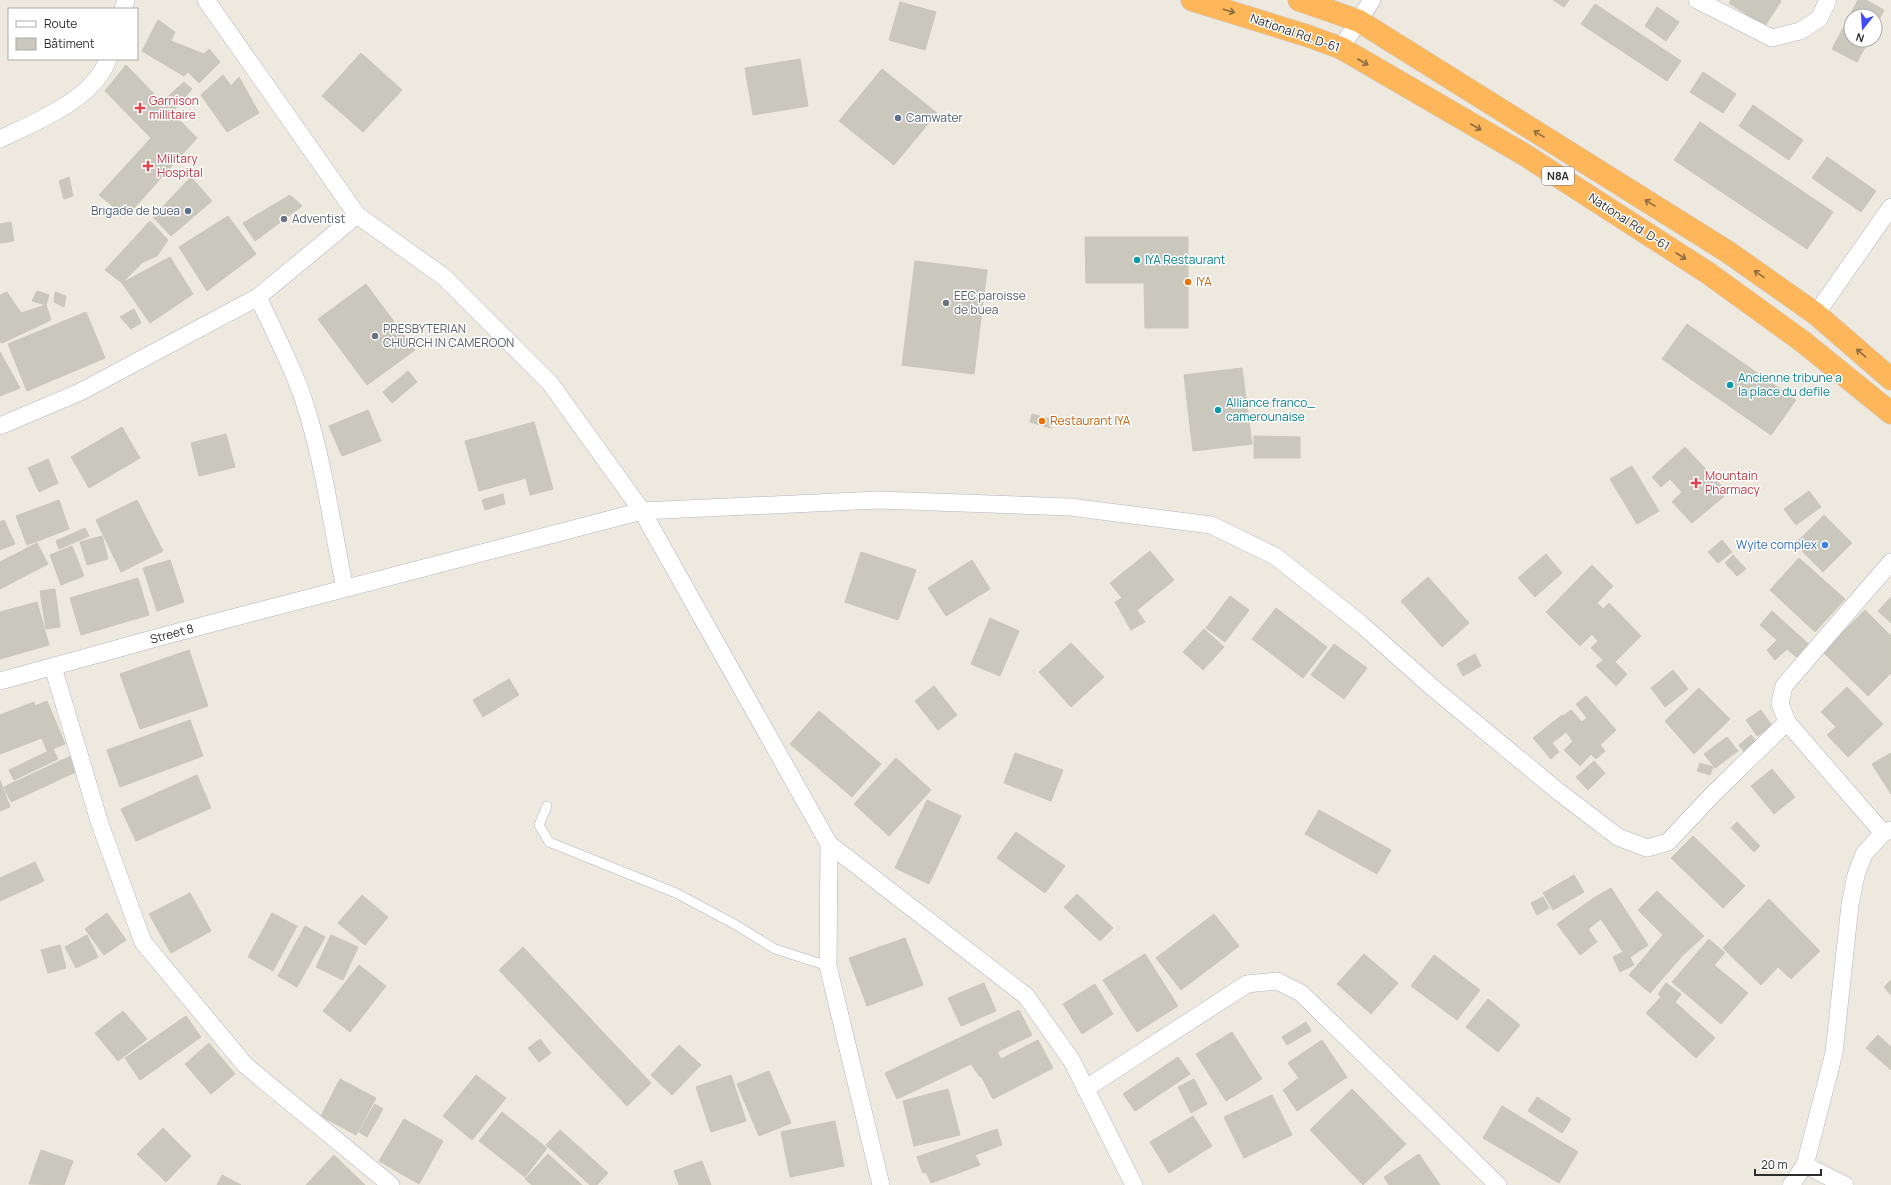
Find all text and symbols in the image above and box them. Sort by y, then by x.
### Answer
legend [8,8,138,60]
one-way arrow [1222,8,1235,15]
north arrow [1843,8,1883,48]
street label: National Rd. D-61 [1248,9,1342,56]
text: Route [44,15,77,32]
text: N [1854,30,1866,46]
text: Bâtiment [44,35,95,52]
one-way arrow [1357,58,1369,66]
place label: Garnison millitaire [149,92,199,123]
marker: Garnison millitaire [134,102,146,114]
place label: Camwater [906,109,964,126]
marker: Camwater [893,113,903,123]
one-way arrow [1470,123,1482,131]
one-way arrow [1534,130,1545,138]
place label: Military Hospital [157,150,203,181]
marker: Military Hospital [142,160,154,172]
road number: N8A [1542,167,1574,185]
street label: National Rd. D-61 [1585,189,1673,254]
one-way arrow [1645,199,1656,207]
place label: Brigade de buea [91,202,180,219]
marker: Brigade de buea [183,206,193,216]
place label: Adventist [292,210,345,227]
marker: Adventist [279,214,289,224]
place label: IYA Restaurant [1145,251,1226,268]
one-way arrow [1675,251,1686,260]
marker: IYA Restaurant [1132,255,1142,265]
one-way arrow [1753,270,1764,278]
place label: IYA [1196,273,1212,290]
marker: IYA [1183,277,1193,287]
place label: EEC paroisse de buea [954,287,1026,318]
marker: EEC paroisse de buea [941,298,951,308]
place label: PRESBYTERIAN CHURCH IN CAMEROON [383,320,514,351]
marker: PRESBYTERIAN CHURCH IN CAMEROON [370,331,380,341]
one-way arrow [1856,349,1867,358]
place label: Ancienne tribune a la place du defile [1738,369,1842,400]
marker: Ancienne tribune a la place du defile [1725,380,1735,390]
place label: Alliance franco_ camerounaise [1226,394,1315,425]
marker: Alliance franco_ camerounaise [1213,405,1223,415]
place label: Restaurant IYA [1050,412,1131,429]
marker: Restaurant IYA [1037,416,1047,426]
place label: Mountain Pharmacy [1705,467,1761,498]
marker: Mountain Pharmacy [1690,477,1702,489]
place label: Wyite complex [1736,536,1818,553]
marker: Wyite complex [1820,540,1830,550]
street label: Street 8 [148,620,196,648]
scale bar [1755,1151,1821,1177]
text: 20 m [1761,1156,1788,1173]

